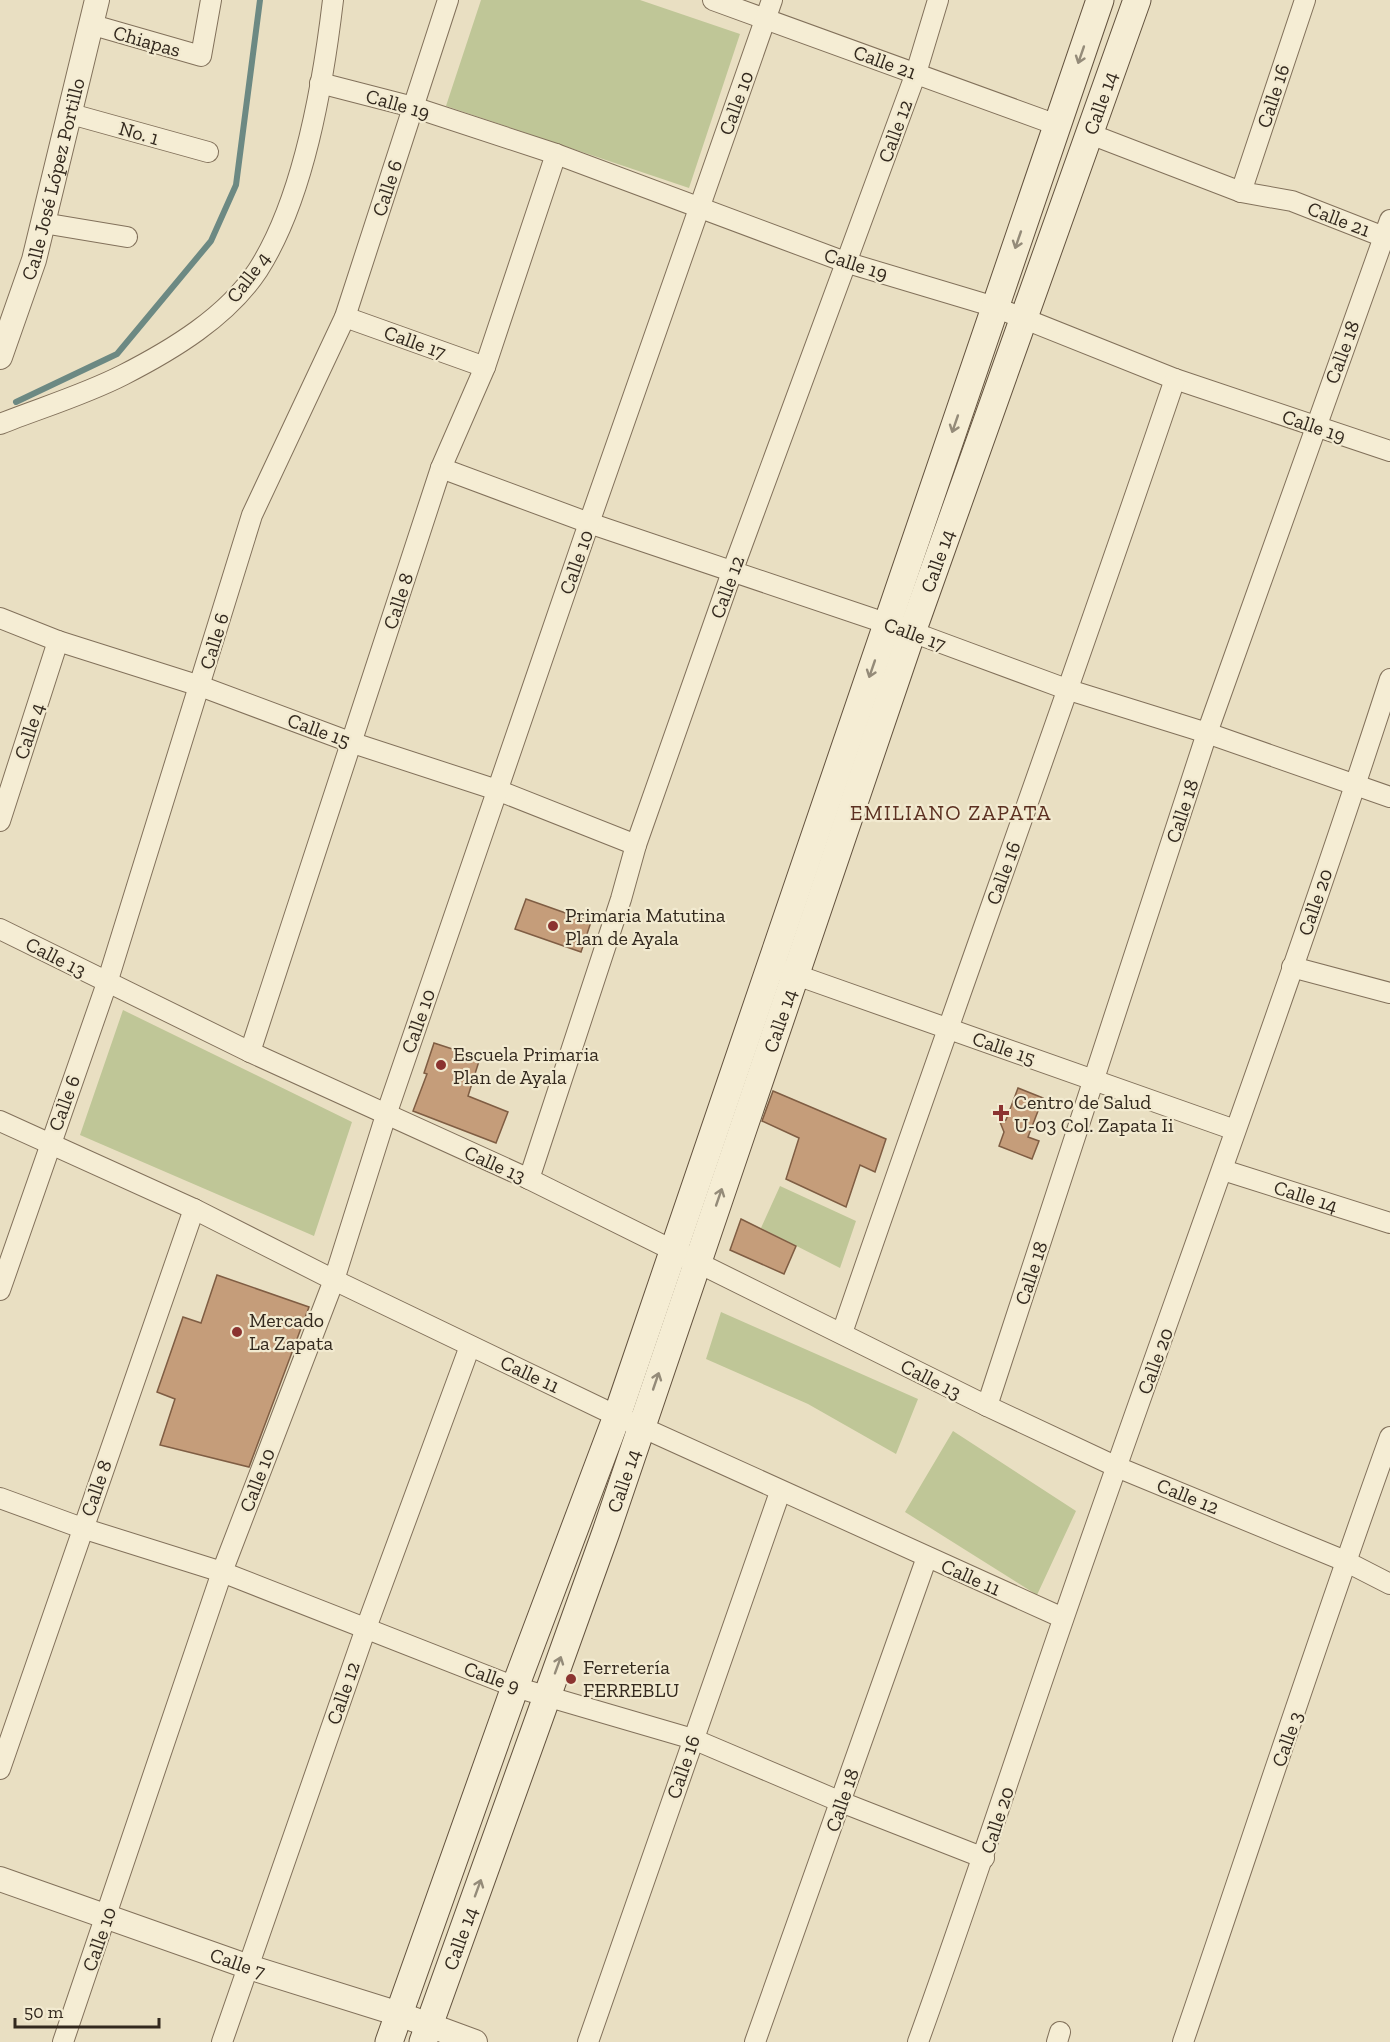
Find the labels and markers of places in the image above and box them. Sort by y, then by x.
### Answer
place label: Primaria Matutina Plan de Ayala [565,903,726,950]
marker: Primaria Matutina Plan de Ayala [546,919,560,933]
place label: Escuela Primaria Plan de Ayala [453,1042,599,1089]
marker: Escuela Primaria Plan de Ayala [434,1058,448,1072]
place label: Centro de Salud U-03 Col. Zapata Ii [1014,1090,1174,1137]
marker: Centro de Salud U-03 Col. Zapata Ii [992,1104,1010,1122]
place label: Mercado La Zapata [249,1308,333,1355]
marker: Mercado La Zapata [230,1325,244,1339]
place label: Ferretería FERREBLU [583,1655,679,1702]
marker: Ferretería FERREBLU [564,1672,578,1686]

